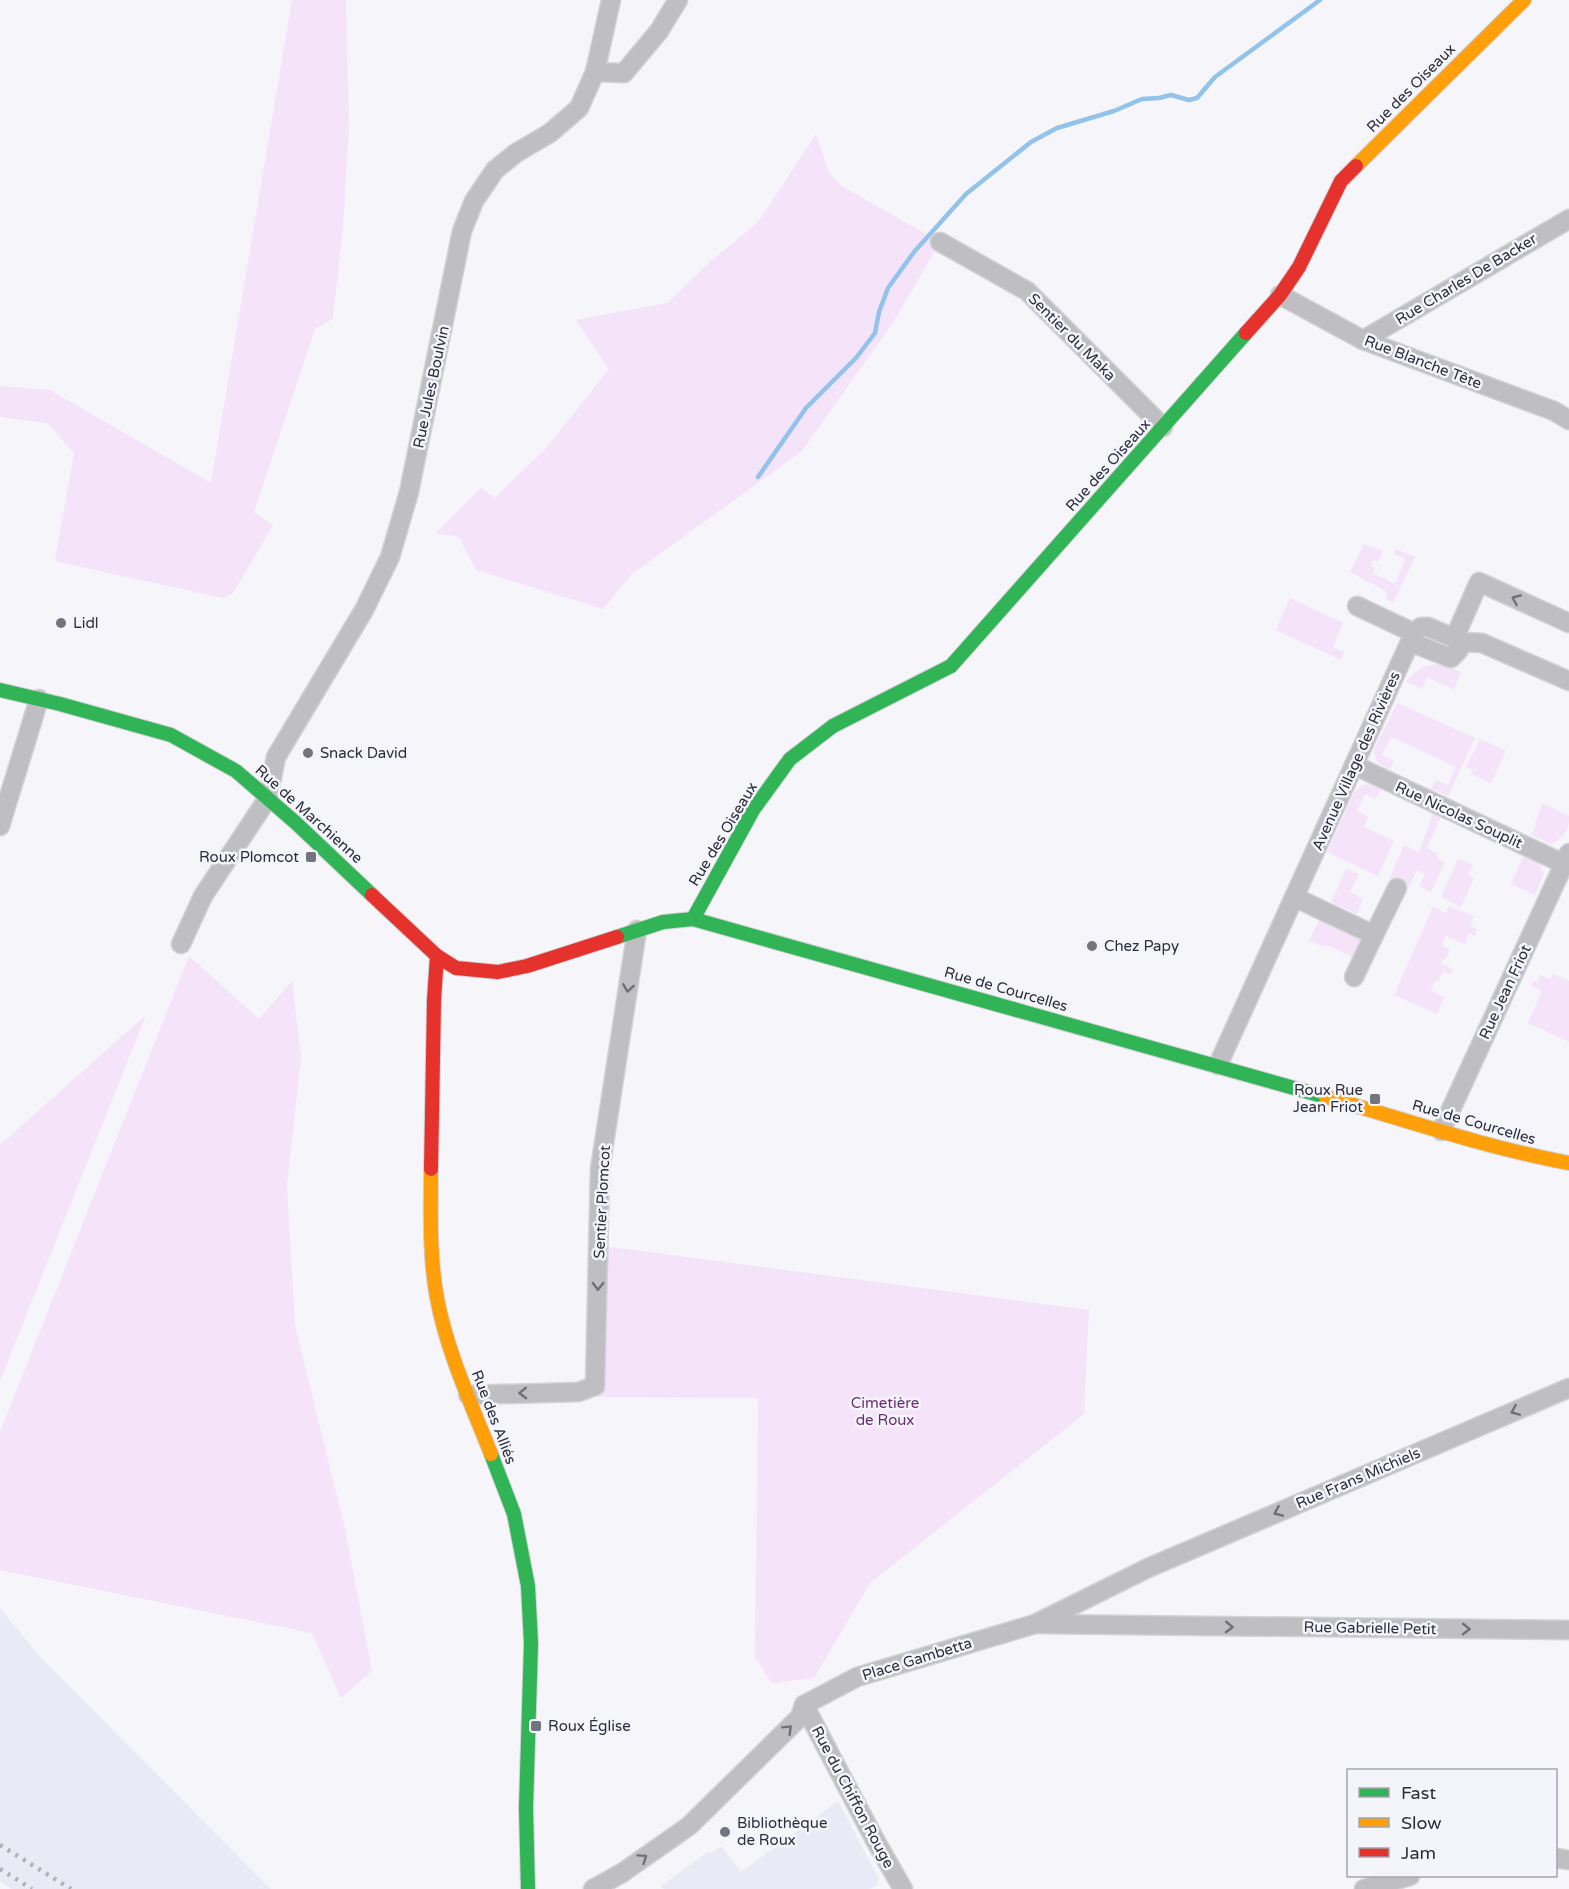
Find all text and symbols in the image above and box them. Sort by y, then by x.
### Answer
street label: Rue des Oiseaux [1363,40,1459,136]
street label: Rue Charles De Backer [1392,230,1540,328]
street label: Sentier du Maka [1025,290,1119,384]
street label: Rue Jules Boulvin [409,324,453,450]
street label: Rue Blanche Tête [1362,331,1484,393]
street label: Rue des Oiseaux [1062,415,1154,515]
one-way arrow [1511,594,1522,606]
place label: Lidl [73,614,99,632]
marker: Lidl [54,616,68,630]
street label: Avenue Village des Rivières [1308,669,1404,853]
place label: Snack David [320,744,407,762]
marker: Snack David [301,746,315,760]
street label: Rue de Marchienne [251,761,367,867]
street label: Rue Nicolas Souplit [1393,778,1526,852]
street label: Rue des Oiseaux [685,779,761,889]
place label: Roux Plomcot [199,848,299,866]
marker: Roux Plomcot [304,850,318,864]
place label: Chez Papy [1104,937,1179,955]
marker: Chez Papy [1085,939,1099,953]
street label: Rue Jean Friot [1475,942,1535,1042]
street label: Rue de Courcelles [942,963,1070,1015]
one-way arrow [623,983,635,993]
place label: Roux Rue Jean Friot [1293,1081,1363,1116]
marker: Roux Rue Jean Friot [1368,1092,1382,1106]
street label: Rue de Courcelles [1410,1096,1538,1148]
street label: Sentier Plomcot [590,1145,614,1259]
one-way arrow [591,1281,604,1290]
street label: Rue des Alliés [468,1367,520,1467]
one-way arrow [518,1387,527,1400]
park label: Cimetière de Roux [851,1394,919,1429]
one-way arrow [1511,1404,1522,1416]
street label: Rue Frans Michiels [1293,1444,1423,1512]
one-way arrow [1273,1505,1284,1517]
street label: Rue Gabrielle Petit [1303,1618,1437,1638]
one-way arrow [1224,1620,1233,1633]
one-way arrow [1461,1623,1470,1635]
street label: Place Gambetta [860,1634,974,1684]
place label: Roux Église [548,1717,631,1735]
marker: Roux Église [529,1719,543,1733]
street label: Rue du Chiffon Rouge [808,1723,898,1871]
one-way arrow [780,1725,791,1736]
legend [1347,1769,1557,1877]
text: Fast [1401,1782,1436,1804]
text: Slow [1401,1812,1442,1834]
place label: Bibliothèque de Roux [737,1814,827,1849]
marker: Bibliothèque de Roux [718,1825,732,1839]
text: Jam [1401,1842,1436,1864]
one-way arrow [636,1855,647,1866]

